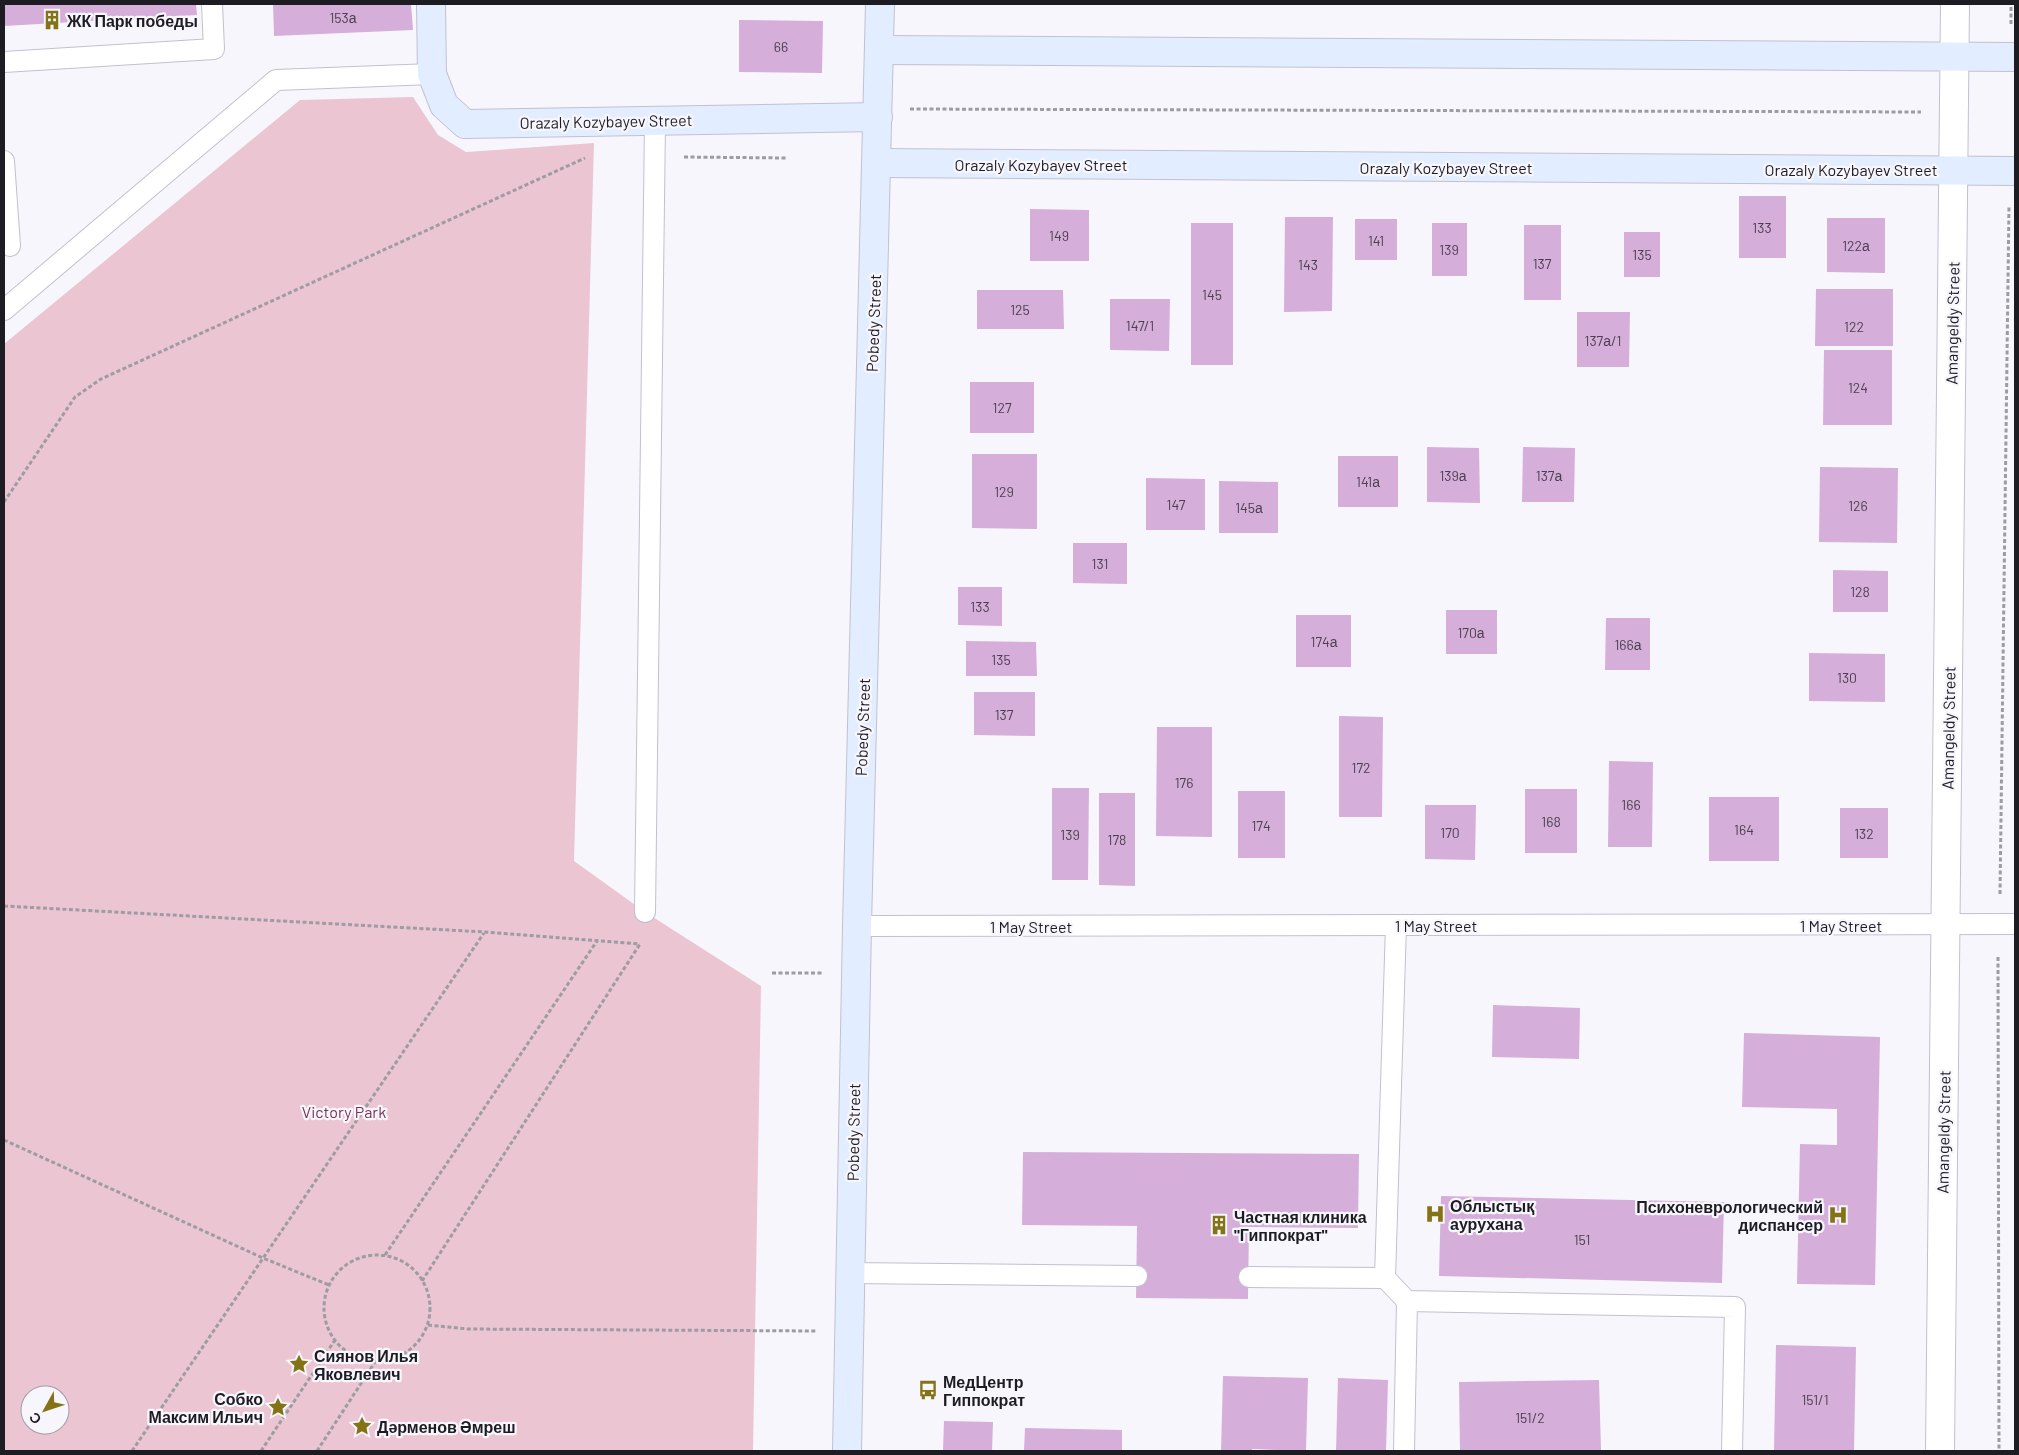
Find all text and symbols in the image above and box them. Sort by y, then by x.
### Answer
building icon: ЖК Парк победы [41,9,63,31]
house number: 153а [329,9,357,26]
place label: ЖК Парк победы [66,11,198,30]
house number: 66 [774,38,788,55]
street label: Orazaly Kozybayev Street [519,110,693,132]
street label: Orazaly Kozybayev Street [955,155,1127,174]
street label: Orazaly Kozybayev Street [1360,158,1532,177]
street label: Orazaly Kozybayev Street [1765,160,1937,179]
house number: 133 [1752,219,1772,236]
house number: 149 [1049,227,1069,244]
house number: 141 [1368,232,1384,249]
house number: 122а [1842,237,1870,254]
house number: 139 [1439,241,1459,258]
house number: 135 [1632,246,1652,263]
house number: 137 [1533,255,1552,272]
house number: 143 [1298,256,1318,273]
street label: Amangeldy Street [1941,261,1963,385]
street label: Pobedy Street [862,274,884,372]
house number: 145 [1202,286,1222,303]
house number: 125 [1010,301,1030,318]
house number: 147/1 [1126,317,1154,334]
house number: 122 [1844,318,1864,335]
house number: 137а/1 [1584,332,1622,349]
house number: 124 [1848,379,1868,396]
house number: 127 [992,399,1012,416]
house number: 139а [1439,467,1467,484]
house number: 137а [1536,467,1562,484]
house number: 141а [1356,473,1380,490]
house number: 129 [994,483,1014,500]
house number: 147 [1167,496,1186,513]
house number: 126 [1848,497,1868,514]
house number: 145а [1235,499,1263,516]
house number: 131 [1092,555,1108,572]
house number: 128 [1850,583,1870,600]
house number: 133 [970,598,990,615]
house number: 170а [1457,624,1485,641]
house number: 174а [1310,633,1338,650]
house number: 166а [1614,636,1642,653]
house number: 135 [991,651,1011,668]
street label: Amangeldy Street [1937,666,1959,790]
house number: 130 [1837,669,1857,686]
street label: Pobedy Street [851,678,873,776]
house number: 137 [995,706,1014,723]
house number: 172 [1351,759,1371,776]
house number: 176 [1175,774,1193,791]
house number: 166 [1621,796,1641,813]
house number: 168 [1541,813,1561,830]
house number: 174 [1251,817,1271,834]
house number: 164 [1734,821,1754,838]
house number: 170 [1440,824,1460,841]
house number: 132 [1854,825,1874,842]
house number: 139 [1060,826,1080,843]
house number: 178 [1108,831,1126,848]
street label: 1 May Street [1395,916,1477,935]
street label: 1 May Street [1800,916,1882,935]
street label: 1 May Street [990,917,1072,936]
street label: Amangeldy Street [1932,1070,1954,1194]
street label: Pobedy Street [843,1083,863,1181]
park label: Victory Park [302,1102,386,1121]
place label: Облыстық аурухана [1450,1196,1535,1233]
place label: Психоневрологический диспансер [1636,1197,1823,1234]
hospital icon: Облыстық аурухана [1424,1203,1446,1225]
hospital icon: Психоневрологический диспансер [1827,1204,1849,1226]
place label: Частная клиника "Гиппократ" [1234,1207,1367,1244]
building icon: Частная клиника "Гиппократ" [1208,1214,1230,1236]
house number: 151 [1574,1231,1590,1248]
place label: Сиянов Илья Яковлевич [314,1346,418,1383]
place icon: Сиянов Илья Яковлевич [288,1353,310,1375]
place label: МедЦентр Гиппократ [943,1372,1025,1409]
bus stop icon: МедЦентр Гиппократ [917,1379,939,1401]
north arrow [20,1385,70,1435]
place label: Собко Максим Ильич [148,1389,263,1426]
house number: 151/1 [1801,1391,1829,1408]
place icon: Собко Максим Ильич [267,1396,289,1418]
text: С [25,1409,44,1428]
house number: 151/2 [1515,1409,1545,1426]
place icon: Дәрменов Әмреш [351,1415,373,1437]
place label: Дәрменов Әмреш [377,1417,516,1436]

